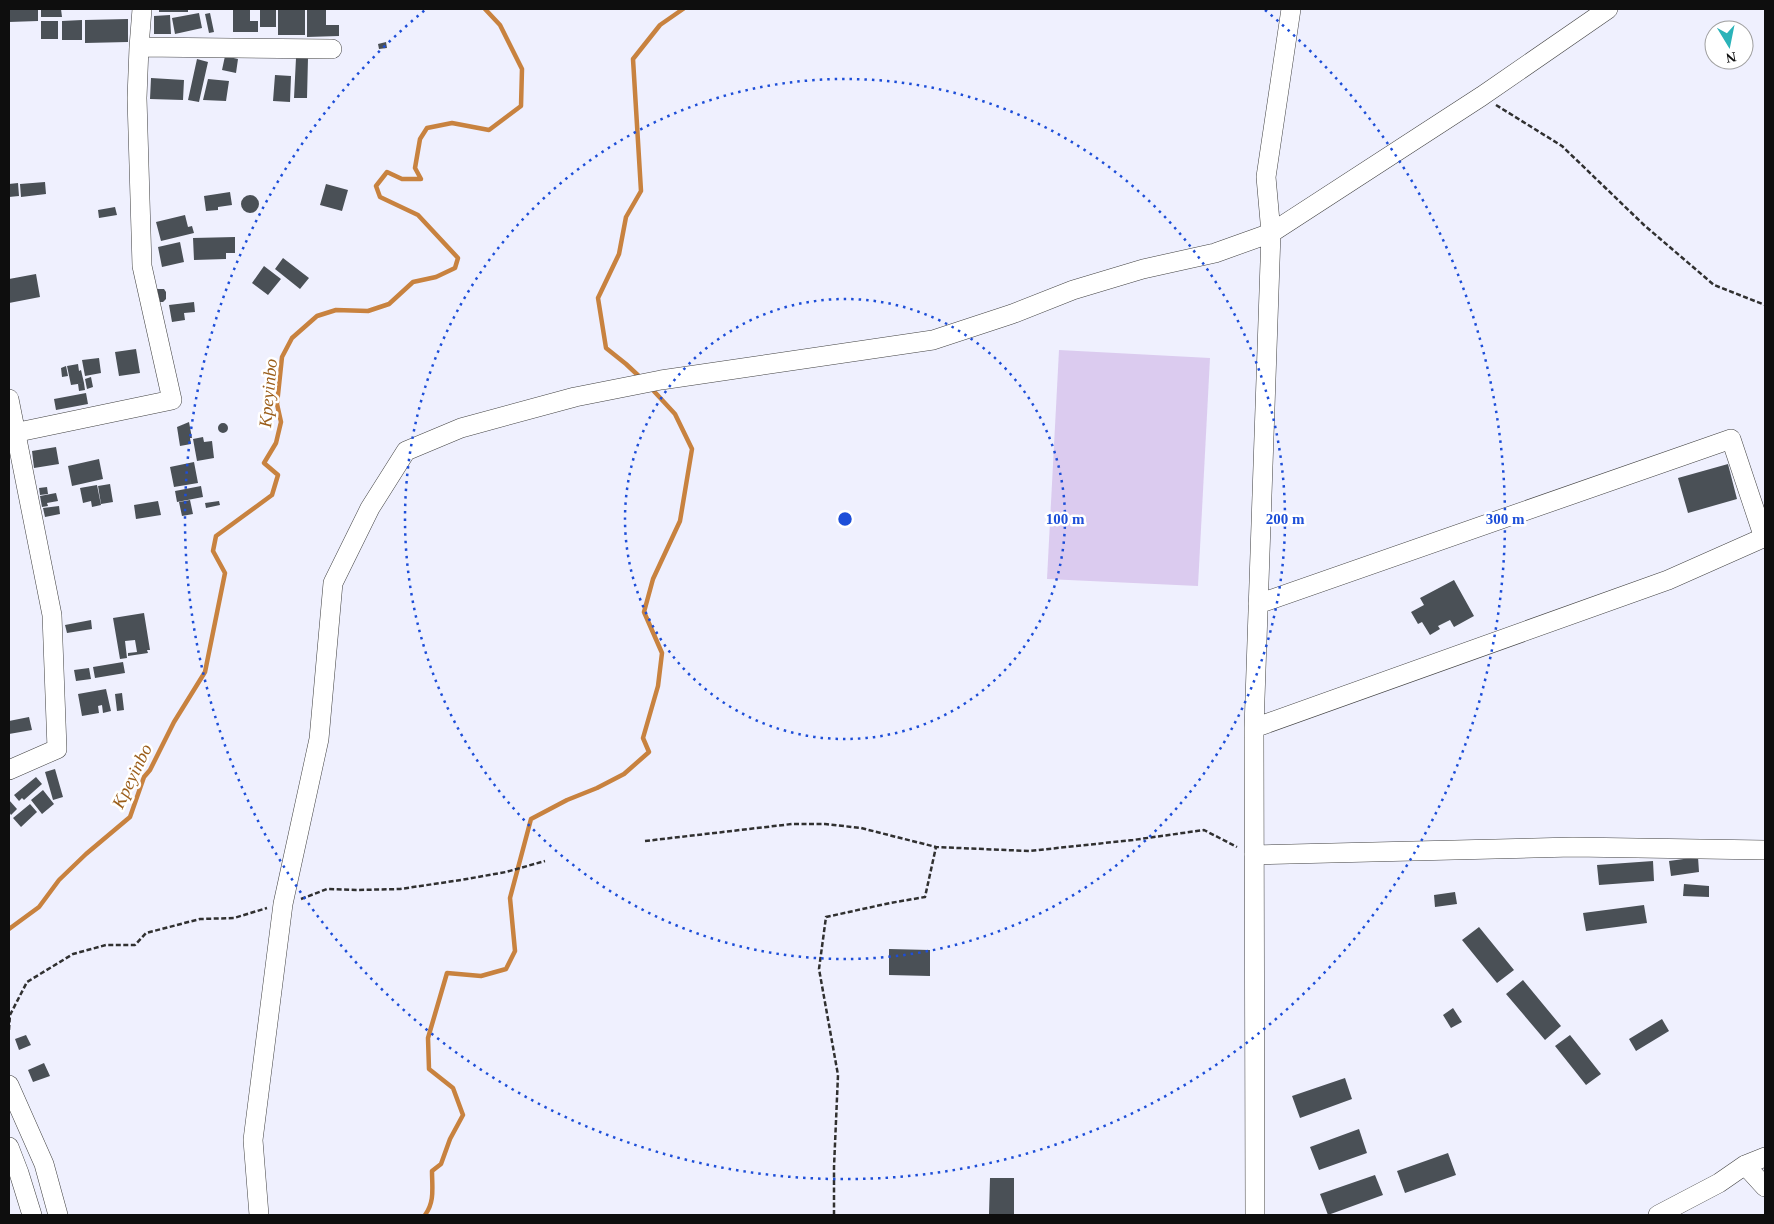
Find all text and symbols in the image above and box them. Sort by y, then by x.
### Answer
north arrow [1704,20,1754,70]
text: N [1725,49,1737,66]
water label: Kpeyinbo [255,358,281,429]
centre of rings [836,510,854,528]
text: 100 m [1046,511,1085,527]
text: 200 m [1266,511,1305,527]
text: 300 m [1486,511,1525,527]
water label: Kpeyinbo [107,741,156,812]

